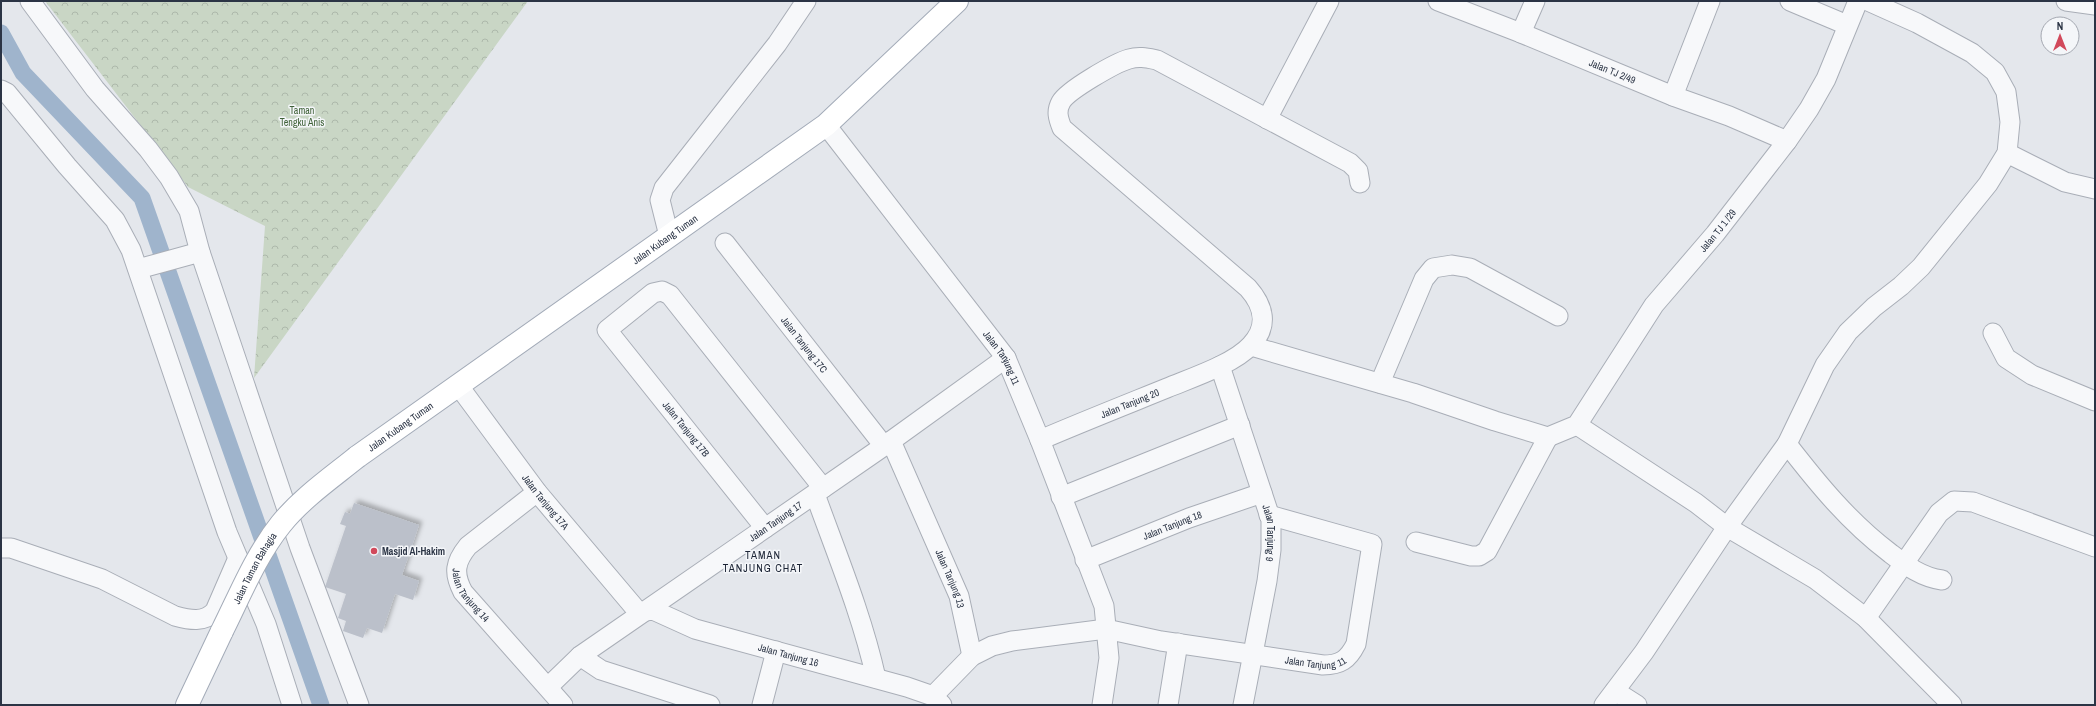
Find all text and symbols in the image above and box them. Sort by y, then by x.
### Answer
north arrow [2040,16,2080,56]
text: N [2057,19,2063,33]
street label: Jalan TJ 2/49 [1587,56,1638,87]
park label: Taman Tengku Anis [280,104,324,129]
street label: Jalan TJ 1 /29 [1696,206,1739,254]
street label: Jalan Kubang Tuman [629,212,700,267]
street label: Jalan Tanjung 17C [778,314,831,375]
street label: Jalan Tanjung 11 [981,328,1023,387]
street label: Jalan Tanjung 20 [1098,385,1161,421]
street label: Jalan Kubang Tuman [365,399,436,454]
street label: Jalan Tanjung 17B [660,399,713,460]
street label: Jalan Tanjung 17A [519,471,572,532]
street label: Jalan Tanjung 17 [746,498,805,544]
street label: Jalan Tanjung 9 [1260,503,1278,563]
street label: Jalan Tanjung 18 [1141,508,1204,542]
street label: Jalan Taman Bahagia [230,529,279,606]
place label: Masjid Al-Hakim [382,545,445,558]
marker: Masjid Al-Hakim [369,546,379,556]
street label: Jalan Tanjung 13 [933,547,968,609]
district label: TAMAN TANJUNG CHAT [723,548,803,575]
street label: Jalan Tanjung 14 [450,568,493,625]
street label: Jalan Tanjung 16 [757,640,820,669]
street label: Jalan Tanjung 11 [1284,653,1349,672]

